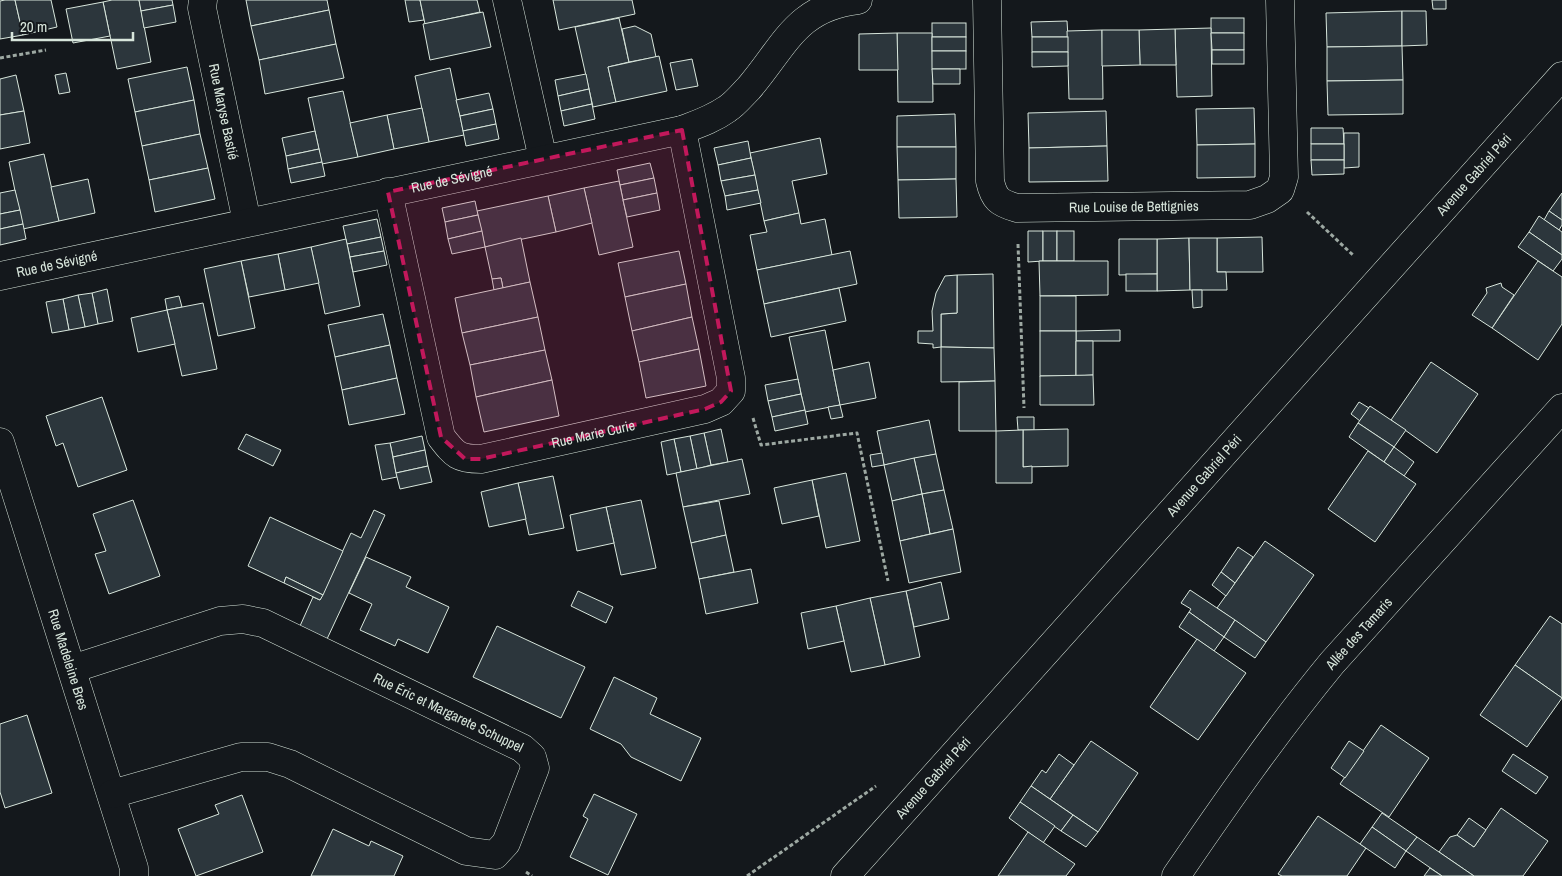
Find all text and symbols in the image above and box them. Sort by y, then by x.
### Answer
scale bar [12,10,134,42]
text: 20 m [20,16,47,37]
street label: Rue Maryse Bastié [205,62,243,161]
street label: Avenue Gabriel Péri [1432,130,1515,220]
street label: Rue de Sévigné [410,162,494,197]
street label: Rue Louise de Bettignies [1069,197,1199,216]
street label: Rue de Sévigné [15,246,99,281]
street label: Rue Marie Curie [550,416,637,452]
street label: Avenue Gabriel Péri [1162,431,1245,521]
street label: Allée des Tamaris [1321,593,1396,674]
street label: Rue Madeleine Bres [44,607,93,712]
street label: Rue Éric et Margarete Schuppel [371,669,526,756]
street label: Avenue Gabriel Péri [891,733,975,823]

